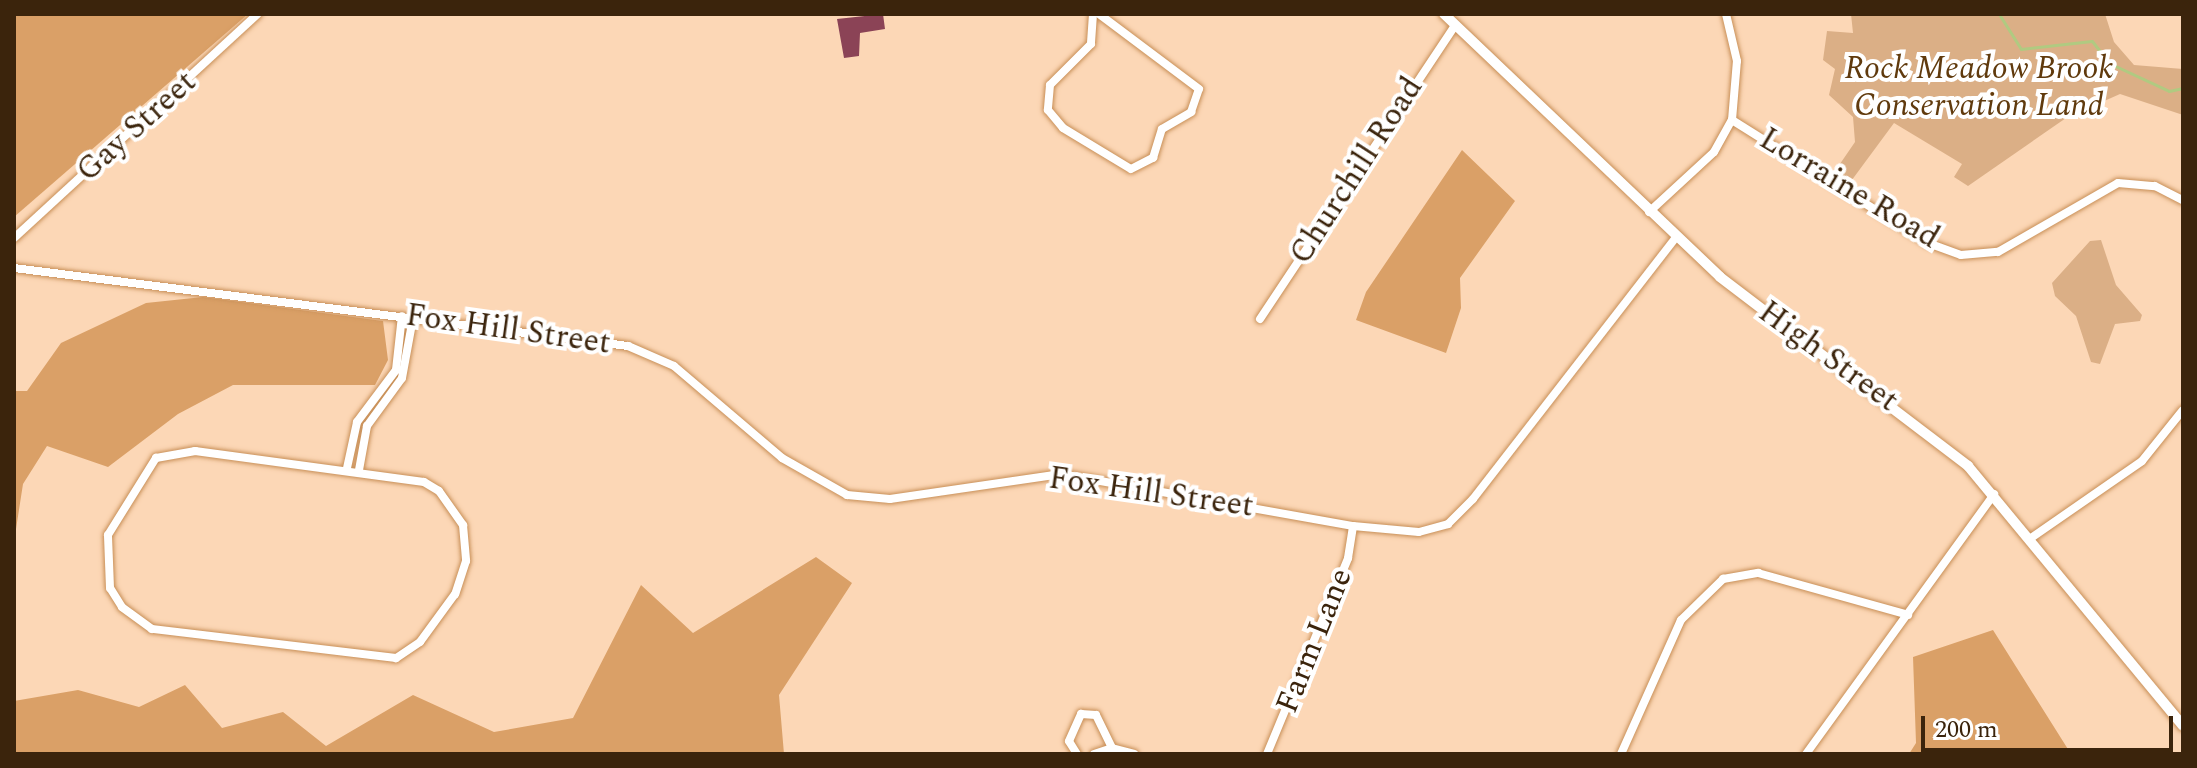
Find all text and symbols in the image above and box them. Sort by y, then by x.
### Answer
park label: Rock Meadow Brook Conservation Land [1844,51,2114,126]
street label: Gay Street [69,63,205,191]
street label: Churchill Road [1282,70,1432,272]
street label: Lorraine Road [1752,120,1946,258]
street label: High Street [1751,293,1905,421]
street label: Fox Hill Street [403,297,613,363]
street label: Fox Hill Street [1046,460,1256,526]
street label: Farm Lane [1269,563,1361,719]
scale bar [1925,700,2177,750]
text: 200 m [1935,712,1998,748]

